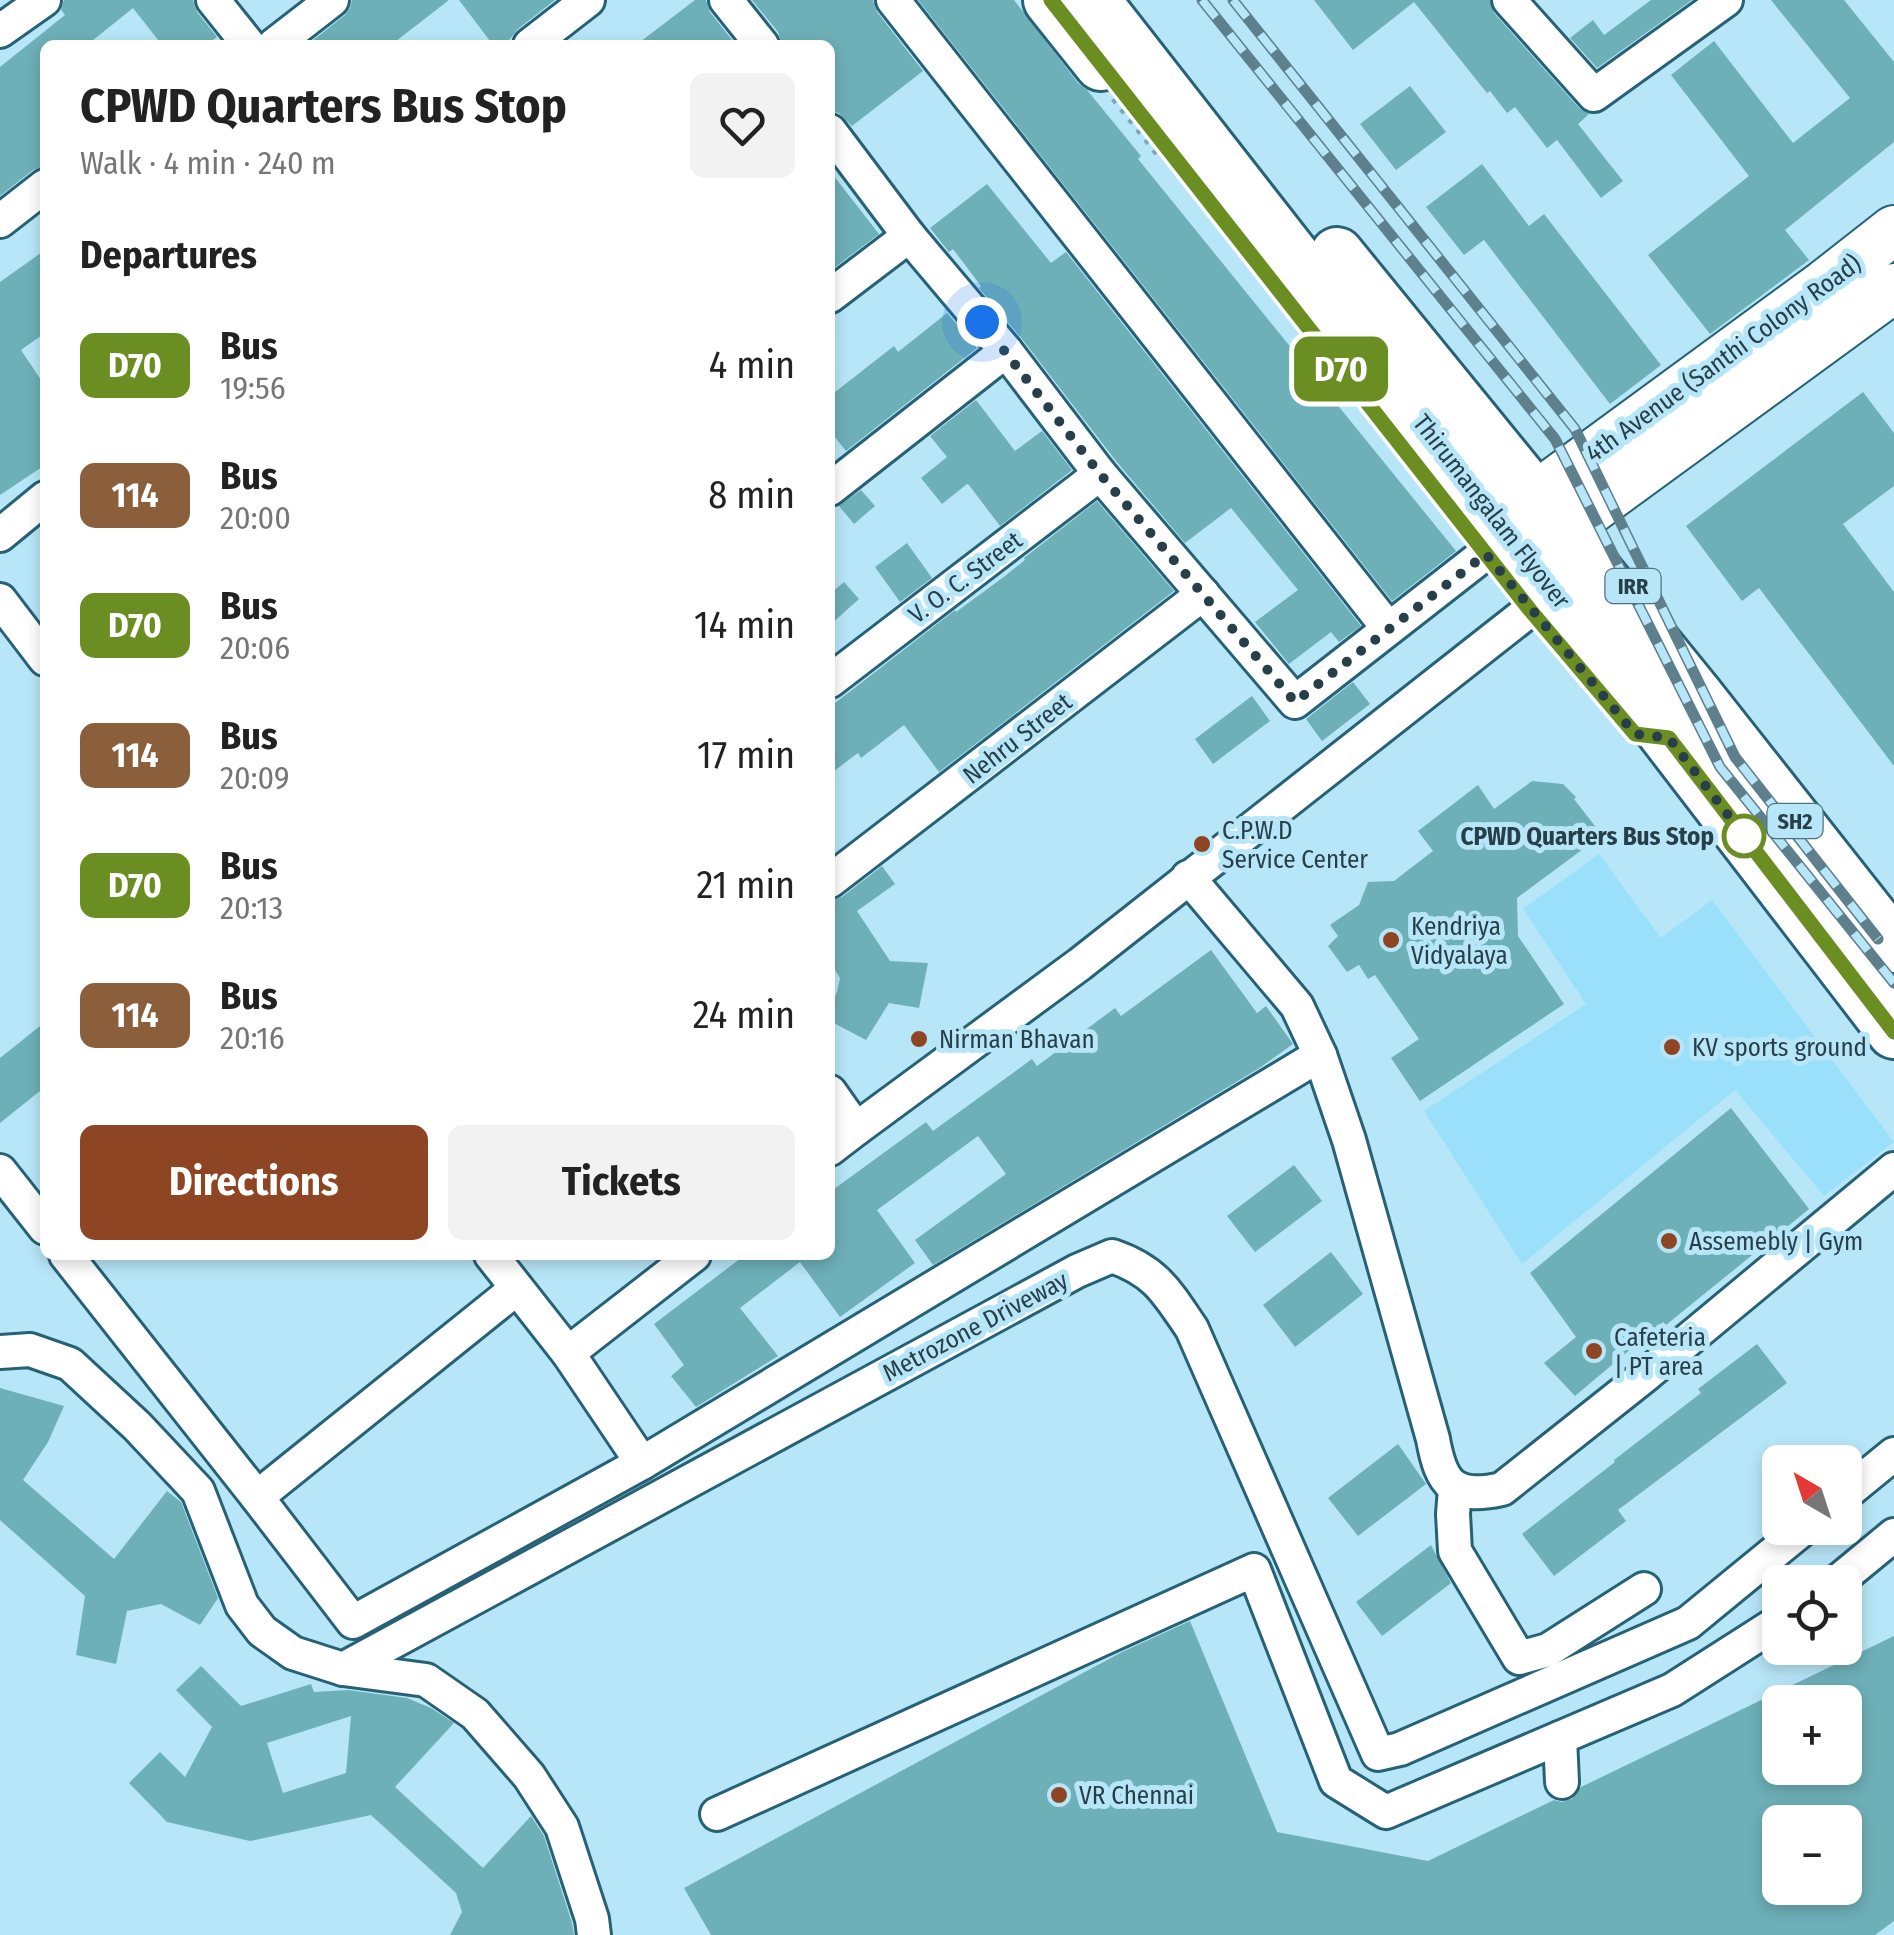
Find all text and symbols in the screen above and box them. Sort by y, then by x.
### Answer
button: heart [690,73,795,178]
text: CPWD Quarters Bus Stop [80,77,567,135]
text: Walk · 4 min · 240 m [80,144,336,182]
text: Departures [80,232,257,278]
street label: 4th Avenue (Santhi Colony Road) [1580,249,1867,469]
your location [957,297,1007,347]
text: Bus [220,323,278,369]
line badge: D70 [1284,336,1398,402]
text: 4 min [709,342,795,388]
text: D70 [108,344,162,386]
text: D70 [1314,348,1368,390]
text: 19:56 [220,369,286,407]
street label: Thirumangalam Flyover [1406,409,1576,615]
text: Bus [220,453,278,499]
text: 8 min [708,472,795,518]
text: 114 [112,474,158,516]
text: 20:00 [220,499,291,537]
street label: V. O. C. Street [903,525,1029,630]
road number: IRR [1606,569,1660,603]
text: Bus [220,583,278,629]
text: 14 min [694,602,795,648]
text: D70 [108,604,162,646]
text: 20:06 [220,629,290,667]
street label: Nehru Street [957,686,1079,791]
text: Bus [220,713,278,759]
text: 17 min [697,732,795,778]
text: 114 [112,734,158,776]
text: 20:09 [220,759,290,797]
road number: SH2 [1768,804,1822,838]
marker: CPWD Quarters Bus Stop [1723,815,1765,857]
place label: C.P.W.D Service Center [1222,816,1368,875]
place label: CPWD Quarters Bus Stop [1460,822,1714,852]
marker: C.P.W.D Service Center [1191,833,1213,855]
text: Bus [220,843,278,889]
text: 21 min [697,862,795,908]
text: D70 [108,864,162,906]
text: 20:13 [220,889,283,927]
place label: Kendriya Vidyalaya [1411,912,1508,971]
marker: Kendriya Vidyalaya [1380,929,1402,951]
text: Bus [220,973,278,1019]
text: 24 min [693,992,795,1038]
text: 114 [112,994,158,1036]
text: 20:16 [220,1019,285,1057]
place label: Nirman Bhavan [939,1025,1095,1055]
marker: Nirman Bhavan [908,1028,930,1050]
place label: KV sports ground [1692,1033,1867,1063]
marker: KV sports ground [1661,1036,1683,1058]
button: Directions [80,1125,428,1240]
button: Tickets [448,1125,795,1240]
place label: Assemebly | Gym [1689,1227,1863,1257]
marker: Assemebly | Gym [1658,1230,1680,1252]
street label: Metrozone Driveway [878,1265,1073,1388]
place label: Cafeteria | PT area [1614,1323,1706,1382]
marker: Cafeteria | PT area [1583,1340,1605,1362]
north arrow [1762,1445,1862,1545]
map controls [1762,1445,1862,1905]
button: locate [1762,1565,1862,1665]
button: + [1762,1685,1862,1785]
place label: VR Chennai [1079,1781,1194,1811]
marker: VR Chennai [1048,1784,1070,1806]
button: − [1762,1805,1862,1905]

